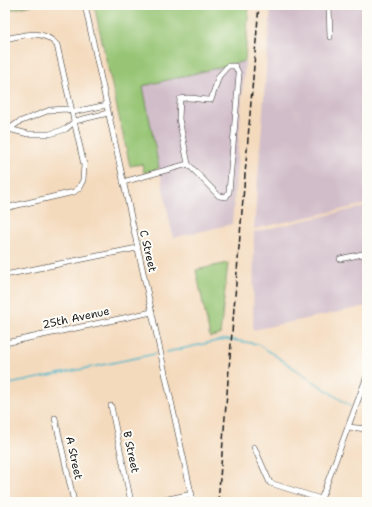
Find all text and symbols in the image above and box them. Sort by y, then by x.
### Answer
street label: C Street [136,228,160,274]
street label: 25th Avenue [41,304,111,332]
street label: B Street [119,430,143,475]
street label: A Street [62,435,86,481]

